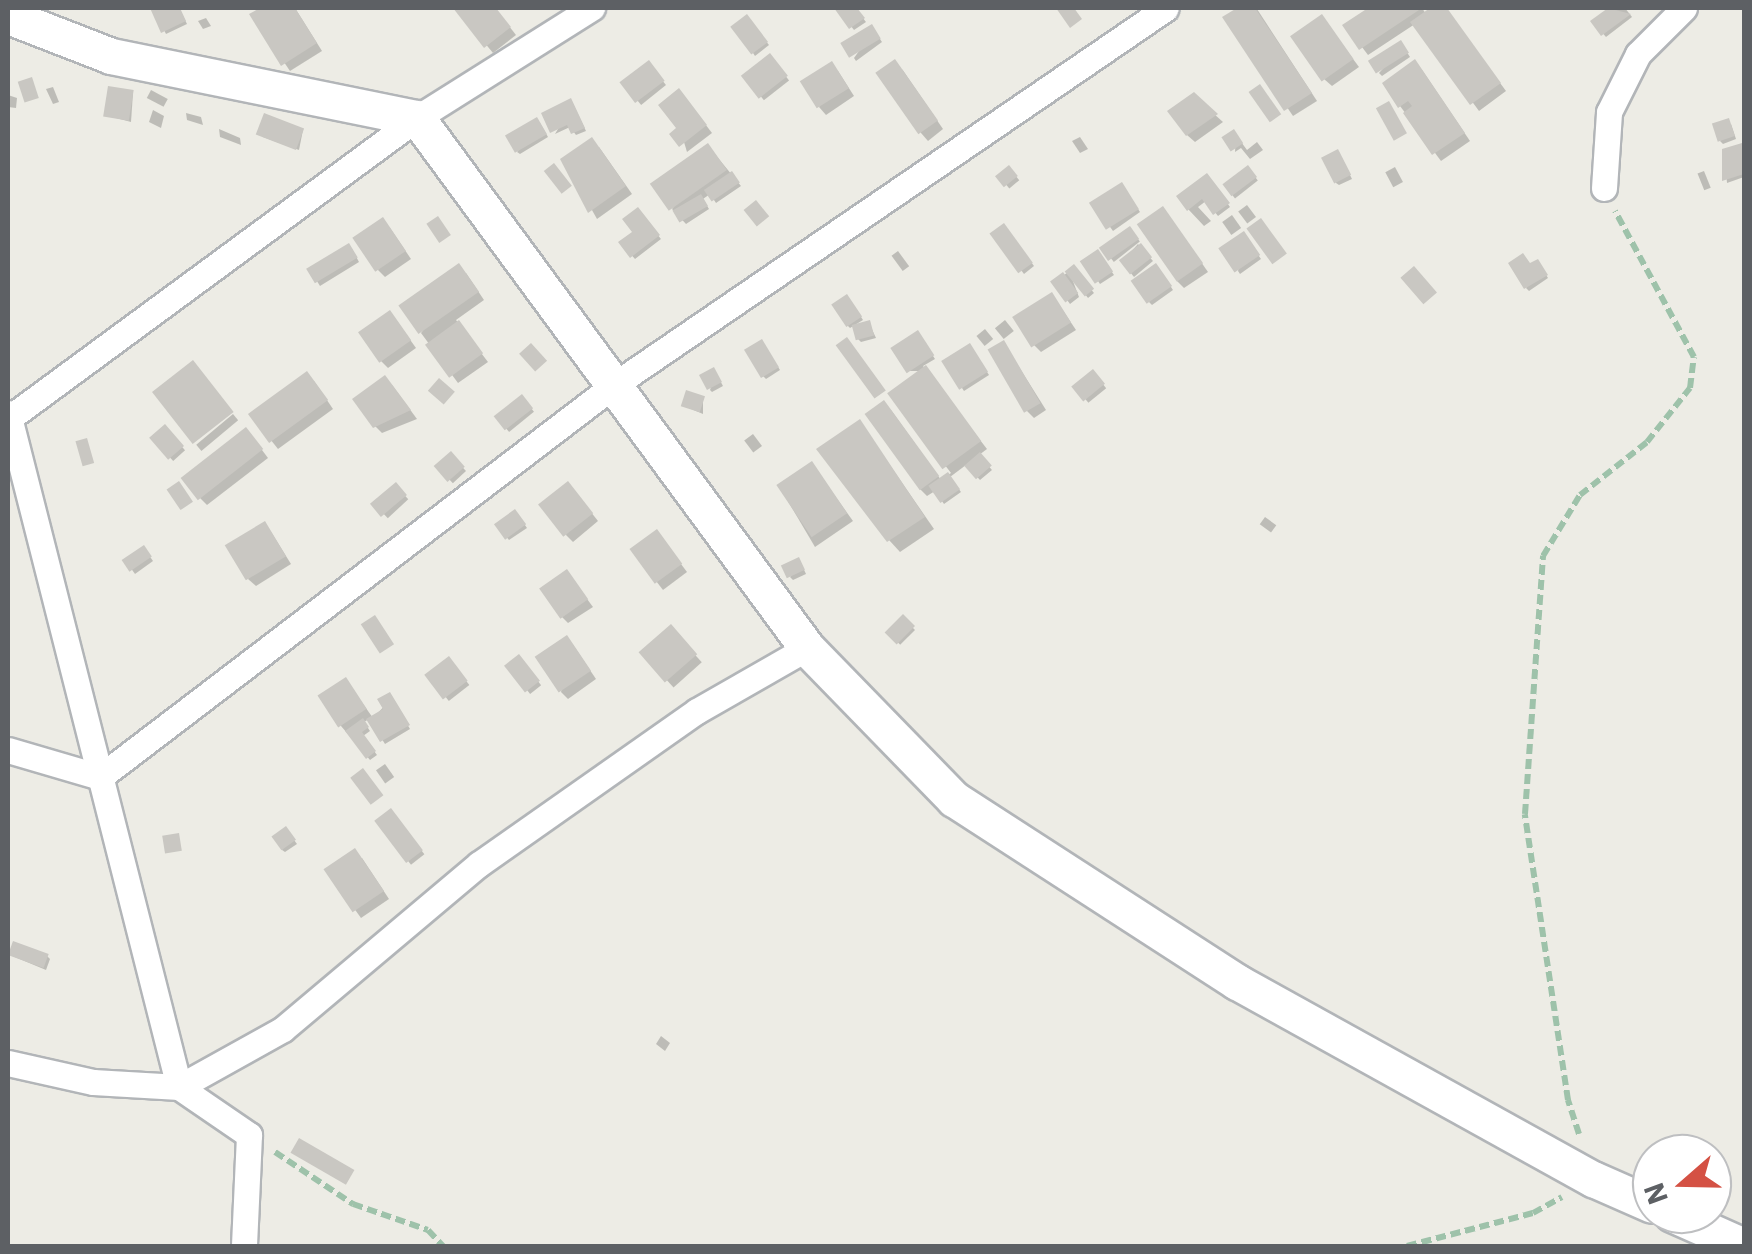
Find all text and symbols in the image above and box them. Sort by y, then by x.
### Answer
north arrow [1632,1134,1732,1234]
text: N [1634,1178,1676,1210]

